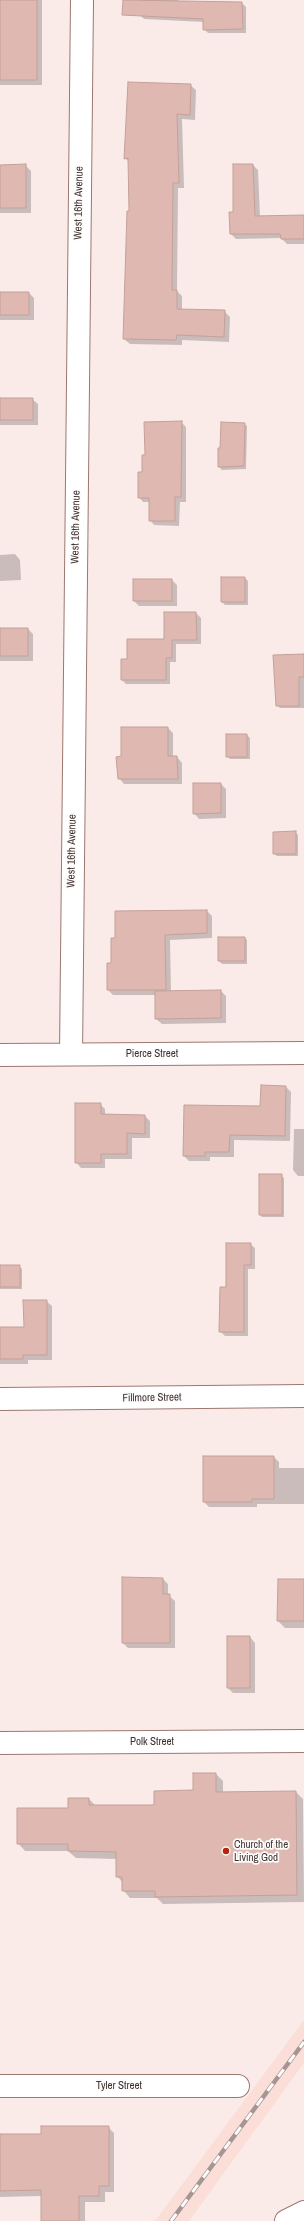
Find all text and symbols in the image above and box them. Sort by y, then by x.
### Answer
street label: West 16th Avenue [72,166,86,240]
street label: West 16th Avenue [69,490,83,564]
street label: West 16th Avenue [65,814,79,888]
street label: Pierce Street [126,1047,178,1061]
street label: Fillmore Street [122,1391,182,1405]
street label: Polk Street [130,1735,174,1749]
place label: Church of the Living God [234,1838,288,1864]
marker: Church of the Living God [221,1846,231,1856]
street label: Tyler Street [96,2079,142,2093]

